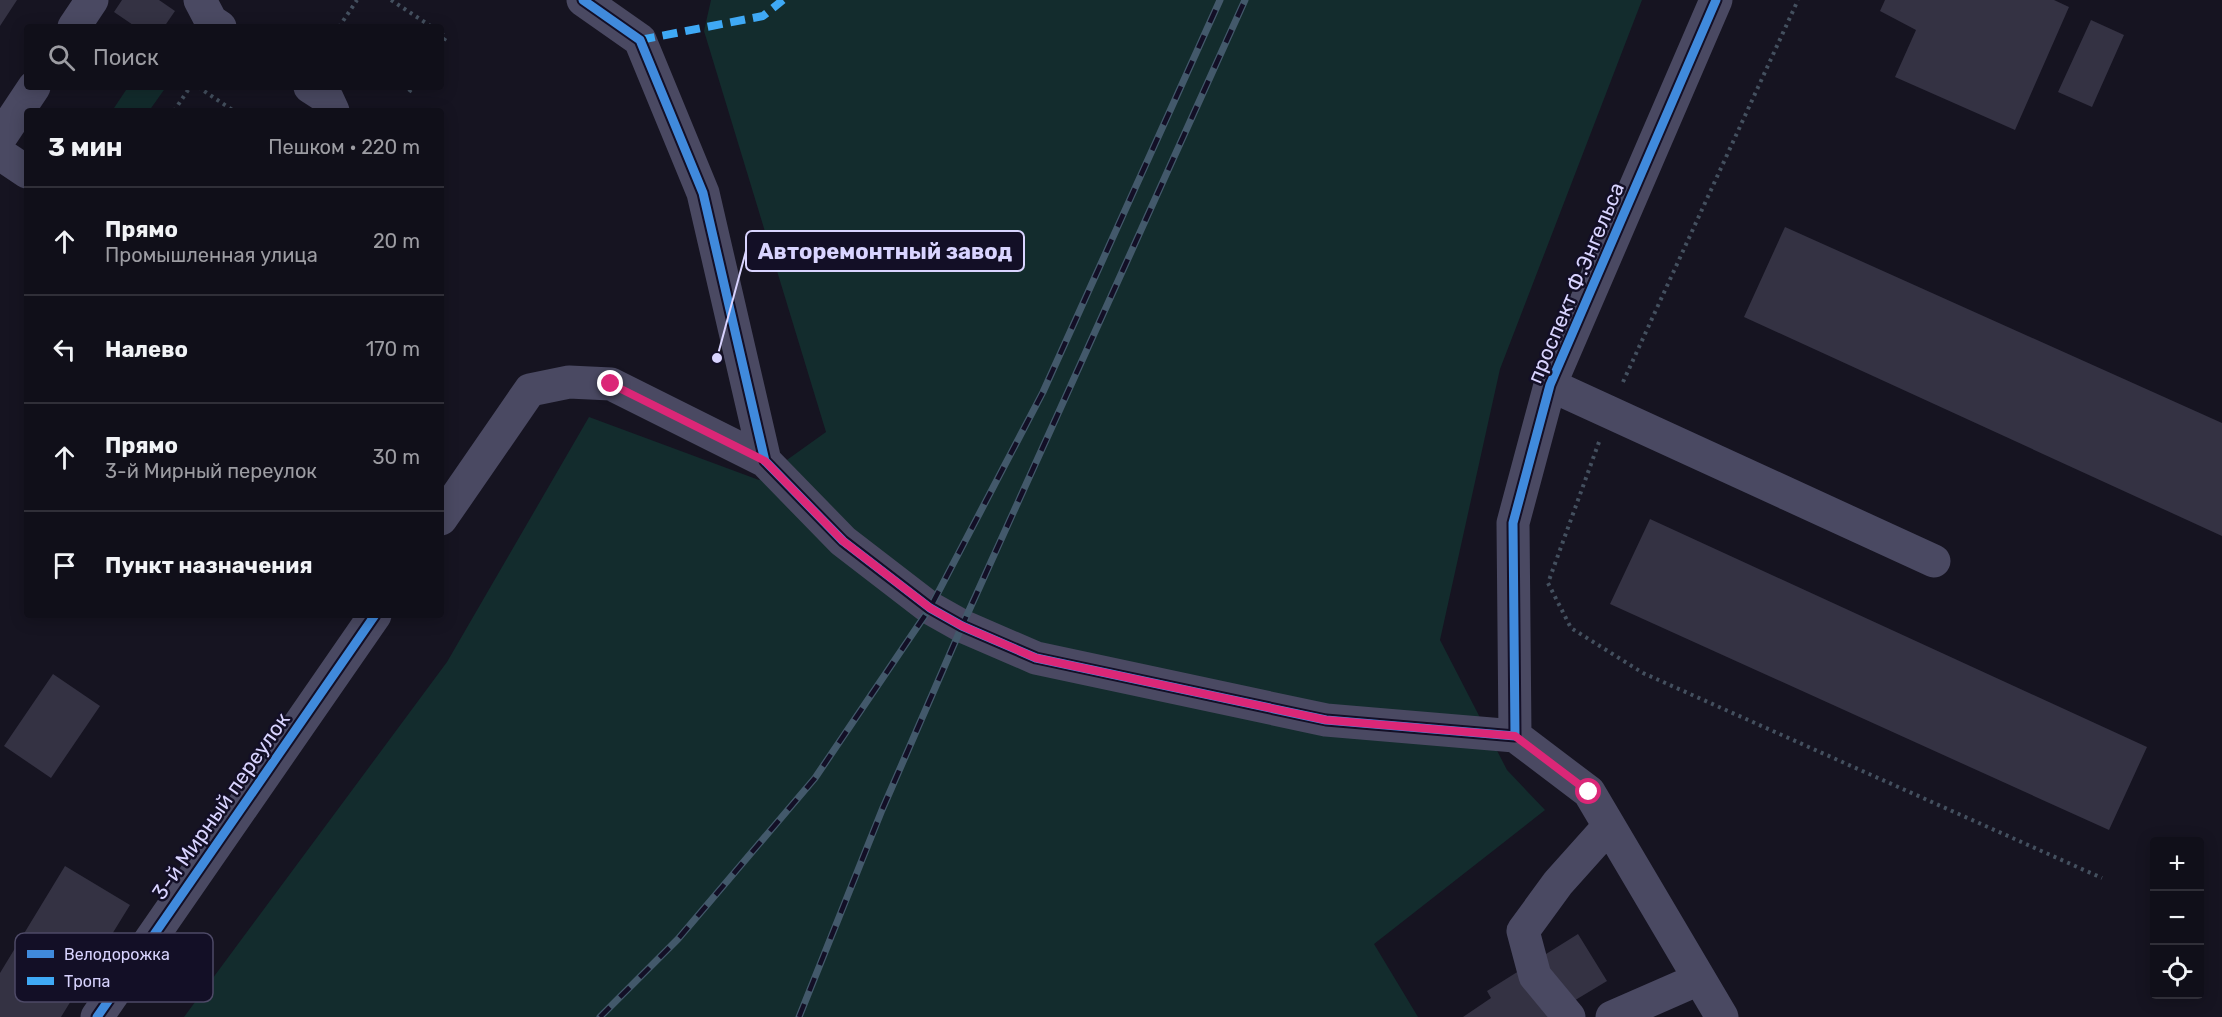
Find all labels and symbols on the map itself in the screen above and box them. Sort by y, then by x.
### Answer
street label: проспект Ф.Энгельса [1522,179,1629,387]
callout: Авторемонтный завод [746,231,1024,271]
text: Авторемонтный завод [758,238,1012,265]
route end [597,370,623,396]
street label: 3-й Мирный переулок [146,707,295,904]
route start [1575,778,1601,804]
legend [15,933,213,1002]
text: Велодорожка [64,945,170,964]
text: Тропа [64,972,110,991]

